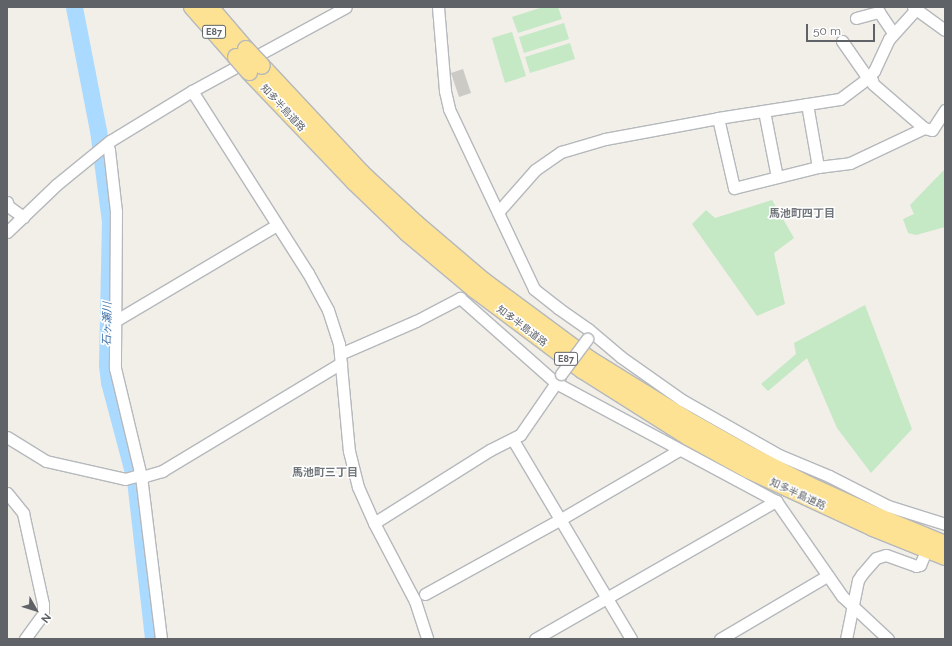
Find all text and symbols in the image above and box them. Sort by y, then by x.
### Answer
scale bar [808,16,877,42]
text: 50 m [813,24,841,38]
road number: E87 [202,25,226,39]
street label: 知多半島道路 [258,82,308,134]
district label: 馬池町四丁目 [769,207,835,221]
water label: 石ヶ瀬川 [101,302,115,346]
street label: 知多半島道路 [494,303,550,349]
road number: E87 [554,352,578,366]
district label: 馬池町三丁目 [292,466,358,480]
street label: 知多半島道路 [768,476,828,512]
north arrow [16,590,56,630]
text: N [38,611,53,625]

